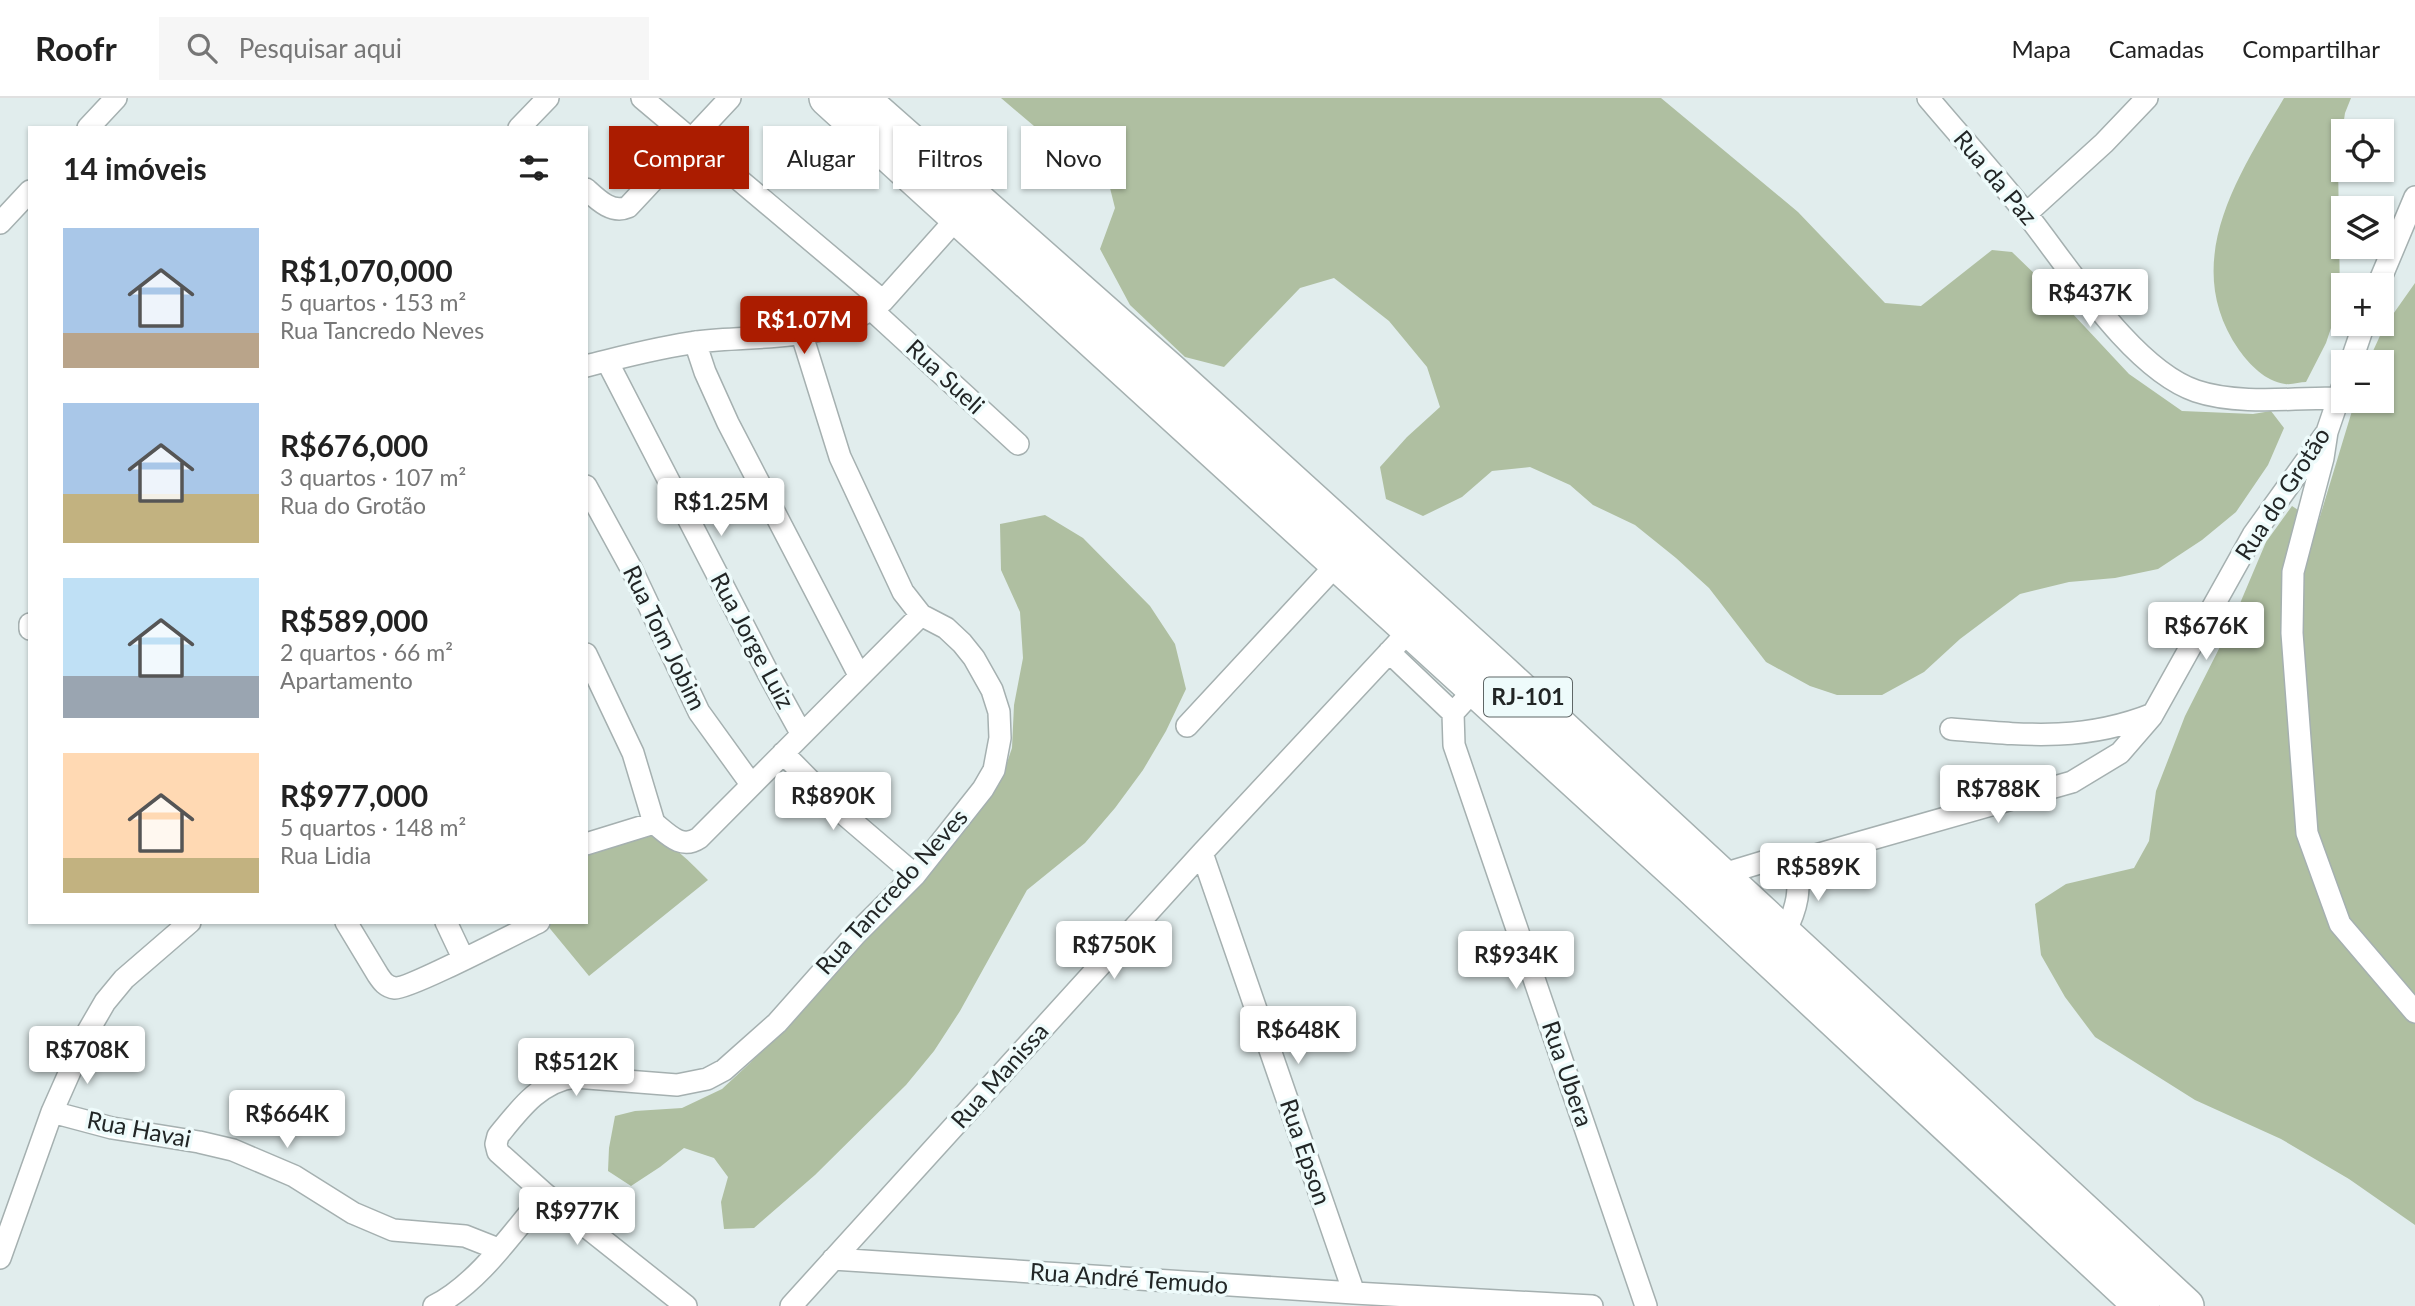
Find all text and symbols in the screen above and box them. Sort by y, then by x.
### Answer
search box [159,17,649,80]
text: Roofr [35,28,117,68]
icon: search [183,29,221,67]
text: Pesquisar aqui [239,32,402,64]
text: Mapa [2012,34,2071,63]
text: Camadas [2109,34,2204,63]
text: Compartilhar [2242,34,2380,63]
map controls [2331,119,2394,413]
button: locate [2331,119,2394,182]
street label: Rua da Paz [1948,124,2044,230]
chip: Comprar [609,126,749,189]
chip: Alugar [763,126,879,189]
chip: Filtros [893,126,1007,189]
chip: Novo [1021,126,1126,189]
icon: filters [515,149,553,187]
text: 14 imóveis [63,150,207,186]
button: layers [2331,196,2394,259]
text: R$1,070,000 [280,252,453,288]
icon: home [119,256,203,340]
pin: R$437K [2033,270,2147,329]
button: + [2331,273,2394,336]
text: R$437K [2048,278,2132,306]
text: 5 quartos · 153 m² [280,288,466,316]
pin: R$1.07M [739,296,869,356]
text: R$1.07M [756,305,852,333]
text: Rua Tancredo Neves [280,316,484,344]
street label: Rua Sueli [901,332,991,419]
button: − [2331,350,2394,413]
street label: Rua do Grotão [2228,421,2335,565]
text: R$676,000 [280,427,428,463]
icon: home [119,431,203,515]
text: 3 quartos · 107 m² [280,463,466,491]
pin: R$1.25M [656,478,786,538]
text: R$1.25M [673,487,769,515]
text: Rua do Grotão [280,491,426,519]
street label: Rua Tom Jobim [618,560,713,715]
street label: Rua Jorge Luiz [705,567,801,713]
text: R$589,000 [280,602,428,638]
pin: R$676K [2149,602,2263,662]
icon: home [119,606,203,690]
text: R$676K [2164,611,2248,639]
text: 2 quartos · 66 m² [280,638,453,666]
text: Apartamento [280,666,413,694]
road number: RJ-101 [1484,678,1572,716]
pin: R$788K [1941,766,2055,825]
pin: R$890K [776,772,890,832]
text: R$788K [1956,774,2040,802]
text: R$977,000 [280,777,428,813]
icon: home [119,781,203,865]
text: R$890K [791,781,875,809]
street label: Rua Tancredo Neves [809,802,973,980]
text: 5 quartos · 148 m² [280,813,466,841]
text: Rua Lidia [280,841,371,869]
pin: R$589K [1761,844,1875,903]
text: R$589K [1776,852,1860,880]
pin: R$750K [1057,922,1171,981]
text: R$750K [1072,930,1156,958]
pin: R$934K [1459,932,1573,991]
text: R$934K [1474,940,1558,968]
pin: R$648K [1241,1006,1355,1066]
text: R$648K [1256,1015,1340,1043]
street label: Rua Manissa [944,1016,1054,1134]
street label: Rua Ubera [1537,1017,1600,1130]
pin: R$708K [30,1026,144,1086]
text: R$708K [45,1035,129,1063]
pin: R$512K [519,1038,633,1098]
text: R$512K [534,1047,618,1075]
pin: R$664K [230,1090,344,1150]
street label: Rua Epson [1275,1095,1338,1208]
text: R$664K [245,1099,329,1127]
street label: Rua Havai [85,1104,194,1153]
pin: R$977K [520,1188,634,1247]
text: R$977K [535,1196,619,1224]
street label: Rua André Temudo [1029,1256,1229,1299]

